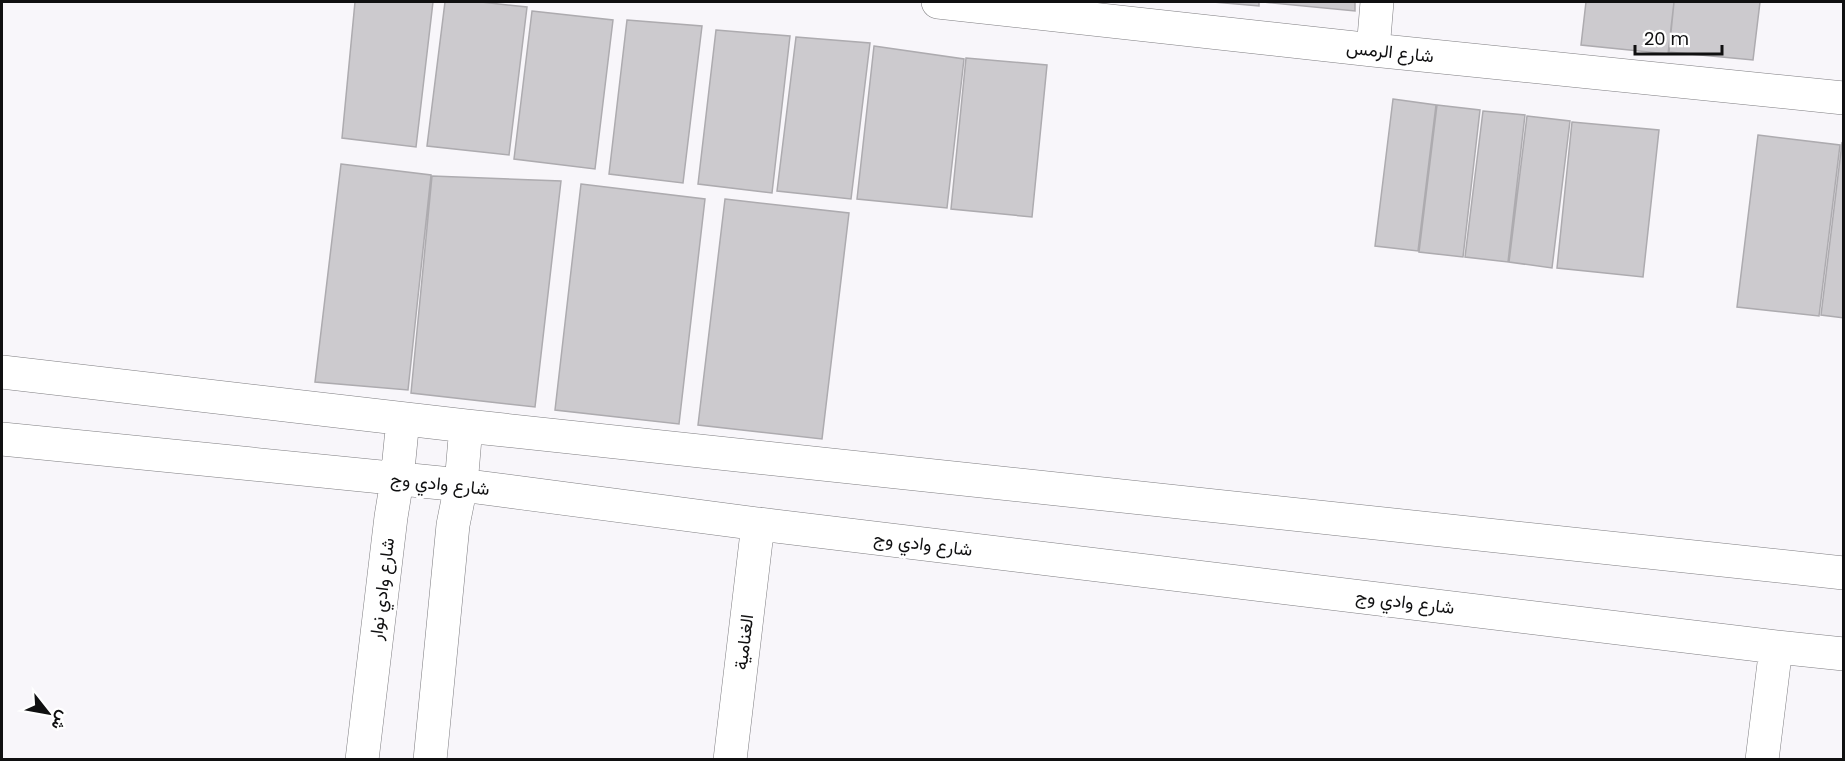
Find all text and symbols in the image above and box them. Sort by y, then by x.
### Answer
scale bar [1635,18,1722,56]
text: 20 m [1644,26,1689,51]
street label: شارع الرمس [1345,34,1435,69]
street label: شارع وادي وج [389,466,491,504]
street label: شارع وادي وج [872,525,974,565]
street label: شارع وادي نوار [363,536,403,643]
street label: شارع وادي وج [1354,583,1456,623]
street label: الغنامية [728,613,759,671]
north arrow [18,683,78,743]
text: ش [46,706,75,735]

